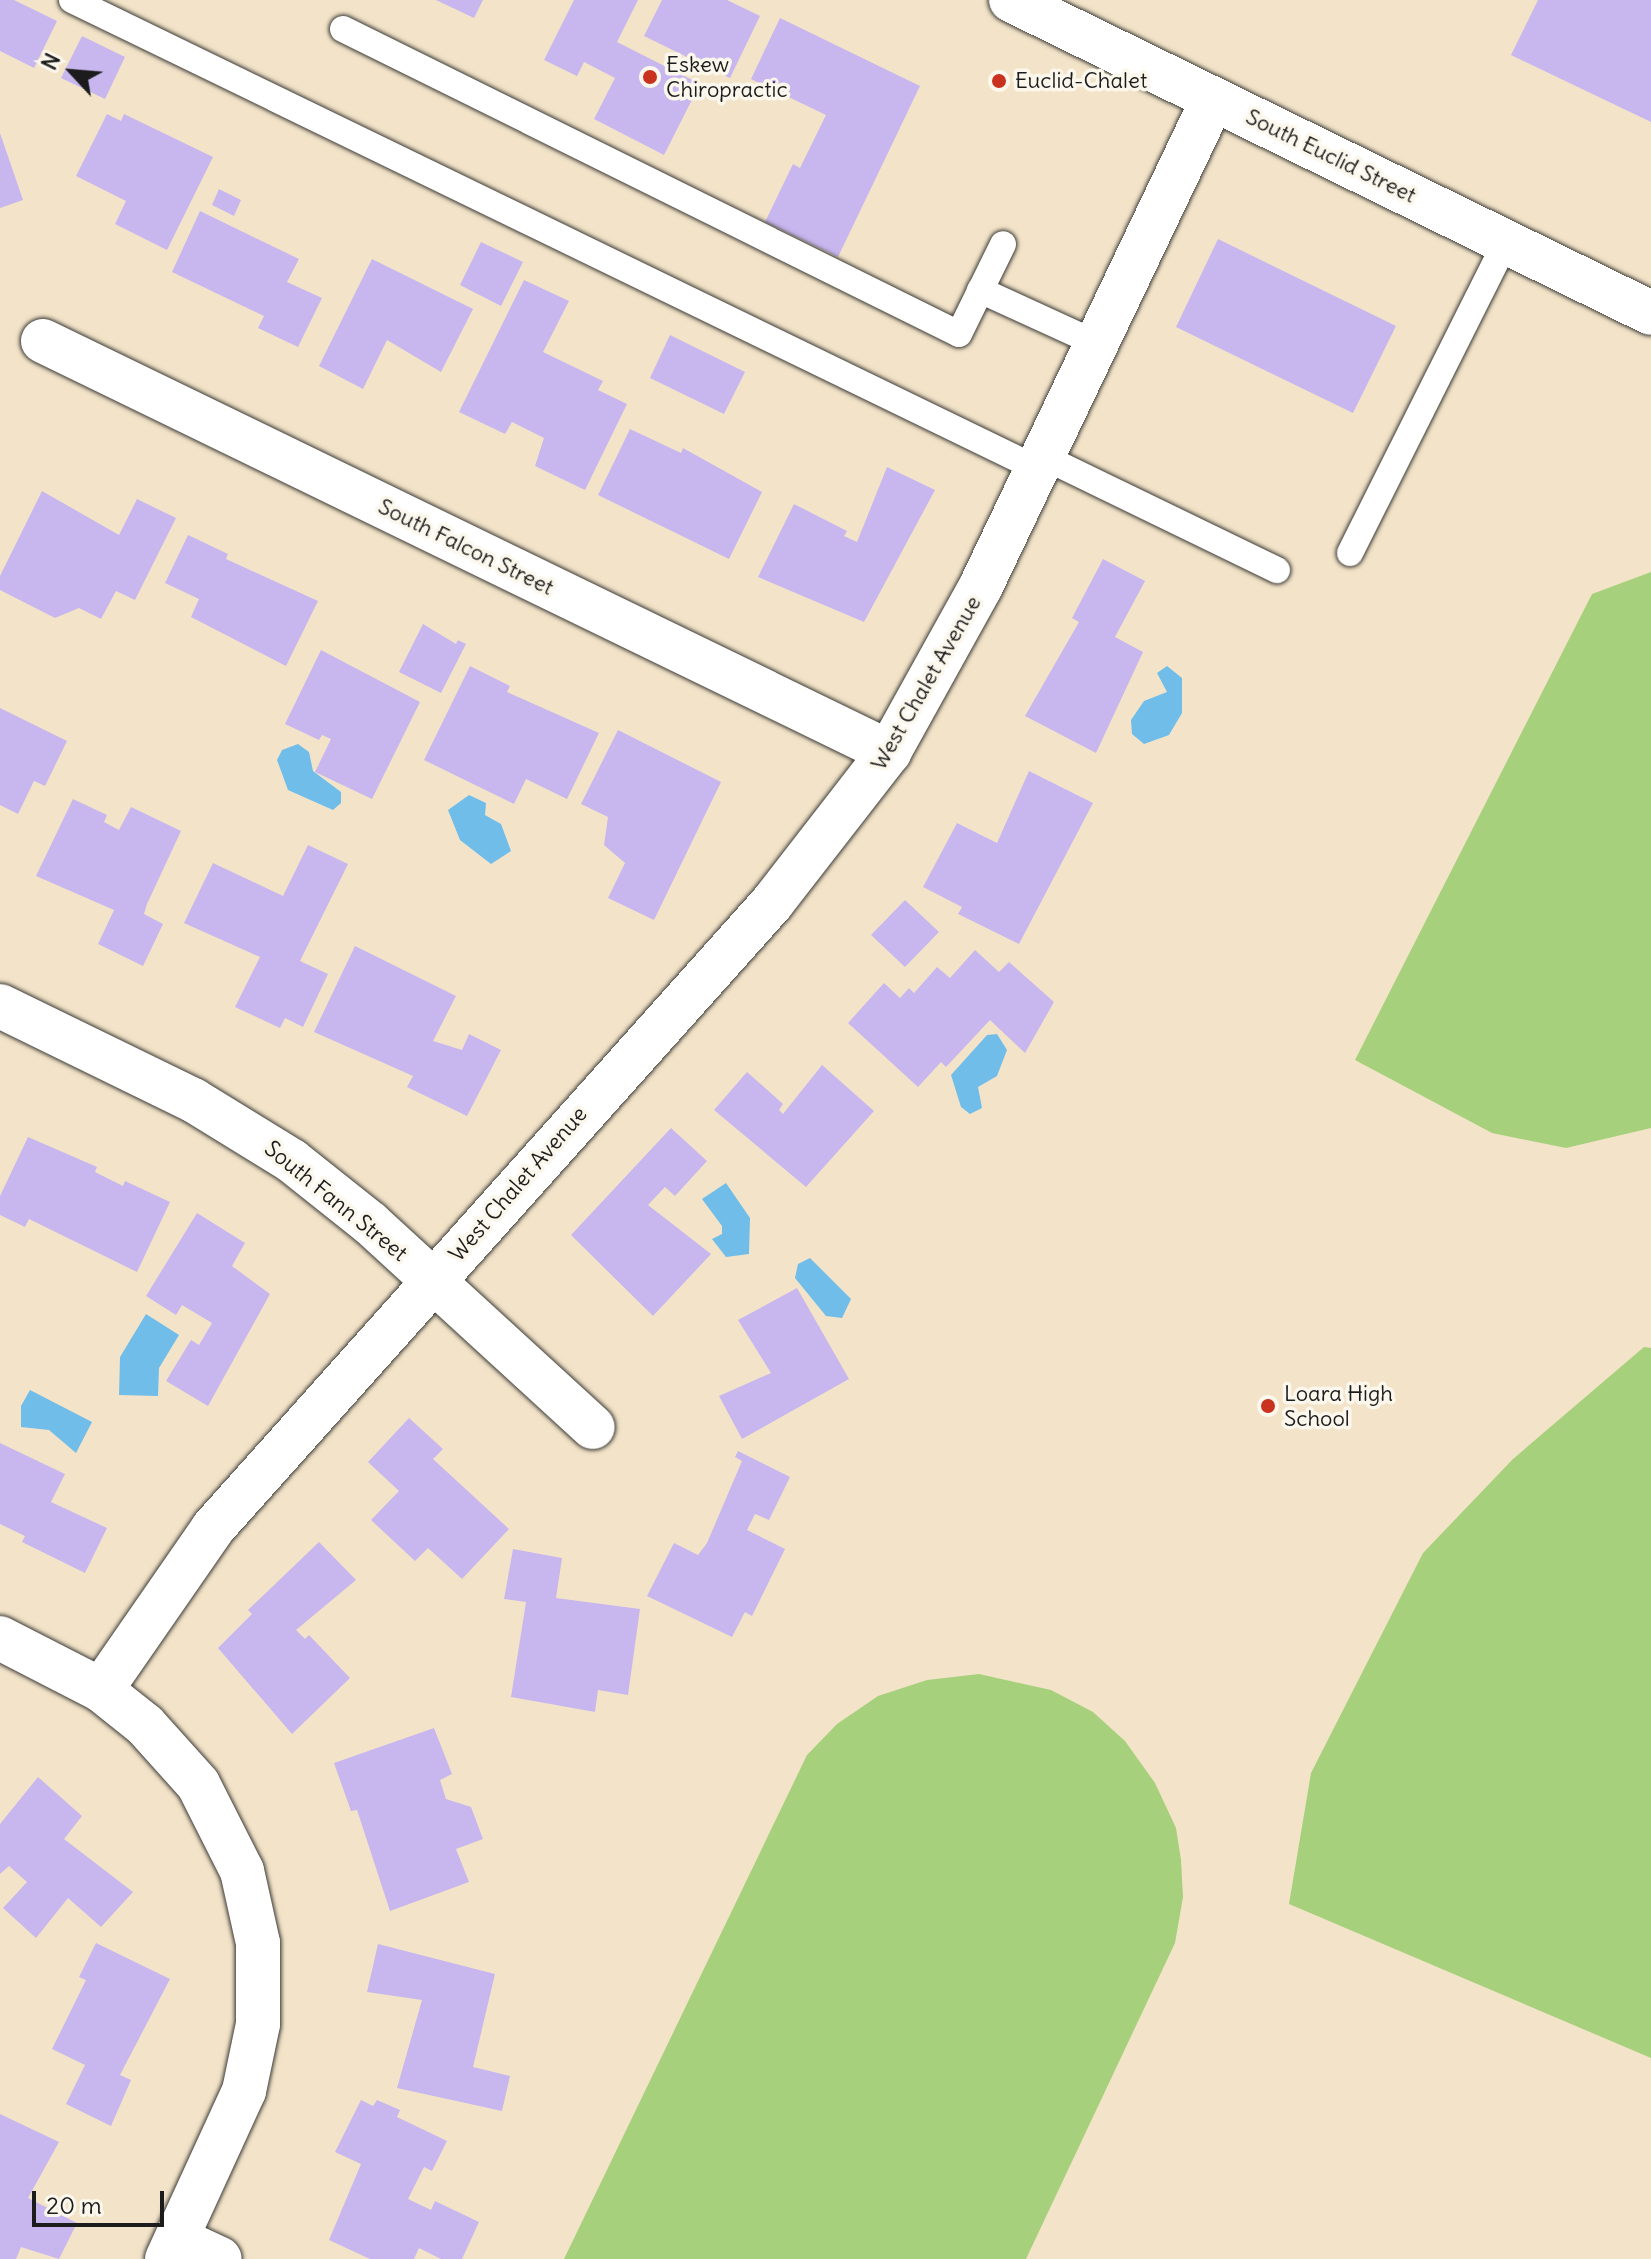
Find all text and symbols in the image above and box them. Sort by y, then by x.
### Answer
north arrow [32,32,112,112]
text: N [35,49,66,74]
place label: Eskew Chiropractic [666,51,788,102]
marker: Eskew Chiropractic [641,68,659,86]
place label: Euclid-Chalet [1015,68,1147,94]
marker: Euclid-Chalet [990,72,1008,90]
street label: South Euclid Street [1242,103,1420,209]
street label: South Falcon Street [374,493,558,601]
street label: West Chalet Avenue [865,591,987,775]
street label: West Chalet Avenue [444,1101,592,1267]
street label: South Fann Street [259,1135,413,1267]
place label: Loara High School [1284,1380,1393,1432]
marker: Loara High School [1259,1397,1277,1415]
scale bar [36,2175,168,2225]
text: 20 m [46,2190,102,2220]

